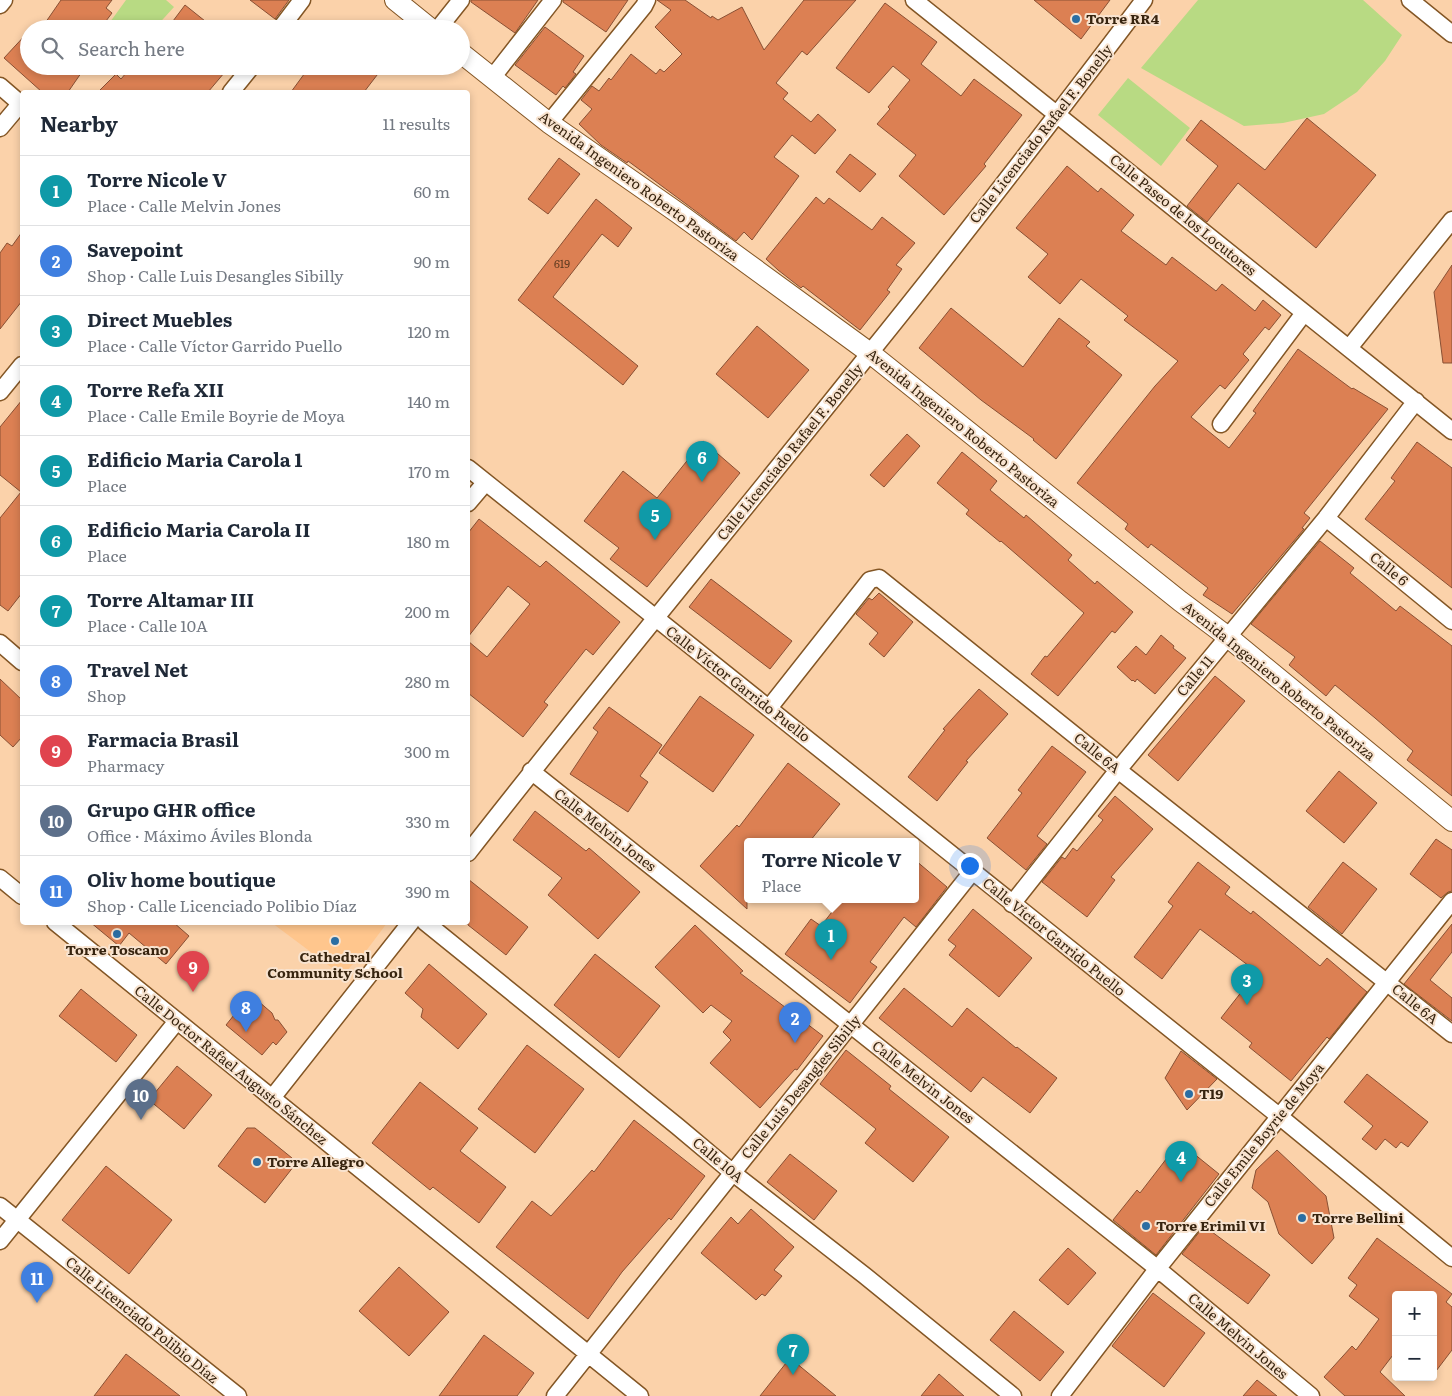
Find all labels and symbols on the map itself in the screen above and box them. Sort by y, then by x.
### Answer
place label: Torre RR4 [1086,8,1160,28]
marker: Torre RR4 [1070,13,1082,25]
street label: Calle Licenciado Rafael F. Bonelly [964,39,1117,227]
street label: Avenida Ingeniero Roberto Pastoriza [535,106,744,265]
street label: Calle Paseo de los Locutores [1106,149,1261,280]
house number: 619 [554,255,570,271]
street label: Avenida Ingeniero Roberto Pastoriza [863,343,1065,512]
street label: Calle Licenciado Rafael F. Bonelly [712,358,867,544]
pin: 6 [686,441,718,482]
pin: 5 [639,499,671,540]
street label: Calle 6 [1366,547,1413,590]
street label: Avenida Ingeniero Roberto Pastoriza [1179,596,1381,765]
street label: Calle Víctor Garrido Puello [662,620,815,746]
street label: Calle 11 [1171,650,1217,700]
street label: Calle 6A [1070,727,1126,778]
street label: Calle Melvin Jones [550,783,661,875]
your location [957,853,983,879]
street label: Calle Víctor Garrido Puello [979,872,1130,1000]
pin: 1 [815,919,847,960]
marker: Torre Toscano [111,928,123,940]
marker: Cathedral Community School [329,935,341,947]
place label: Torre Toscano [65,939,169,959]
place label: Cathedral Community School [267,946,403,982]
pin: 9 [177,951,209,992]
pin: 3 [1231,964,1263,1005]
street label: Calle 6A [1388,978,1444,1029]
street label: Calle Doctor Rafael Augusto Sánchez [131,980,333,1149]
pin: 8 [230,991,262,1032]
pin: 2 [779,1002,811,1043]
street label: Calle Luis Desangles Sibilly [736,1009,865,1163]
street label: Calle Melvin Jones [868,1035,979,1127]
street label: Calle Emile Boyrie de Moya [1199,1058,1328,1211]
pin: 10 [125,1079,157,1120]
place label: T19 [1199,1083,1223,1103]
marker: T19 [1183,1088,1195,1100]
street label: Calle 10A [689,1132,749,1187]
pin: 4 [1165,1141,1197,1182]
place label: Torre Allegro [267,1151,364,1171]
marker: Torre Allegro [251,1156,263,1168]
place label: Torre Bellini [1312,1207,1404,1227]
marker: Torre Bellini [1296,1212,1308,1224]
place label: Torre Erimil VI [1156,1215,1265,1235]
marker: Torre Erimil VI [1140,1220,1152,1232]
street label: Calle Licenciado Polibio Díaz [62,1251,223,1387]
pin: 11 [21,1262,53,1303]
street label: Calle Melvin Jones [1185,1288,1293,1383]
pin: 7 [777,1334,809,1375]

